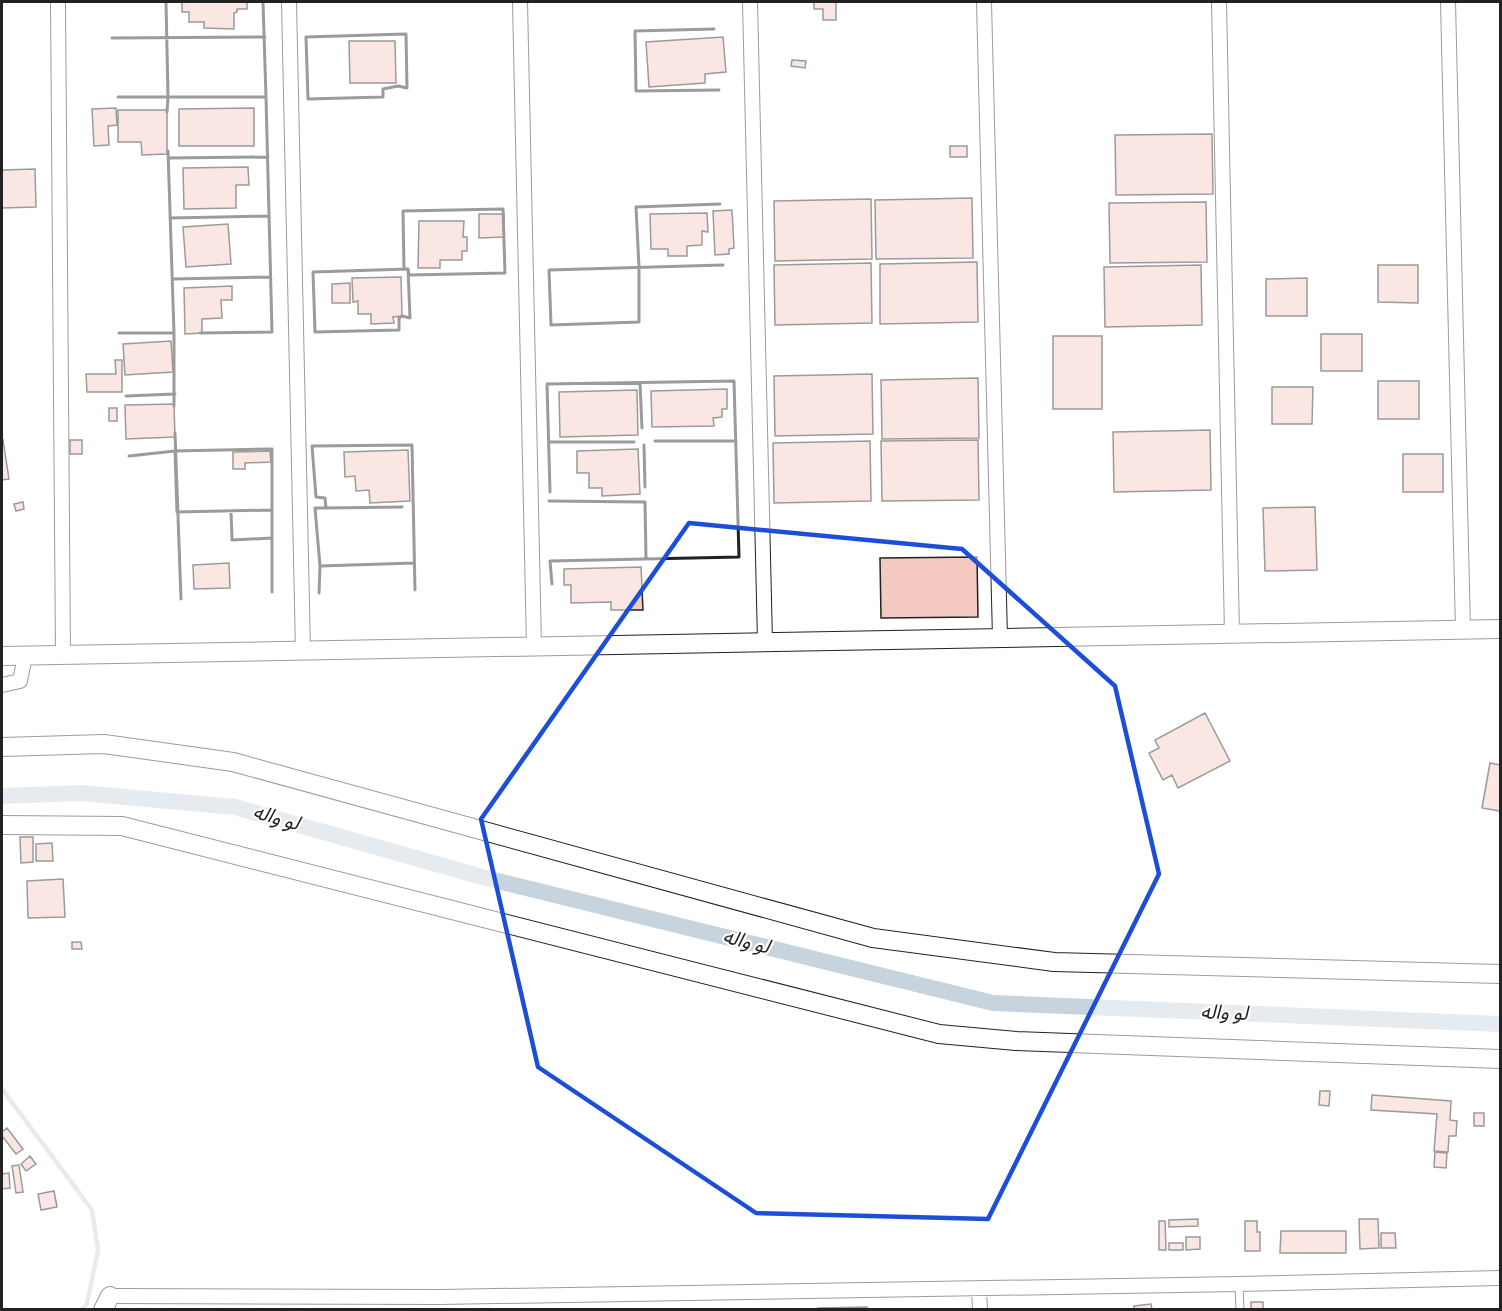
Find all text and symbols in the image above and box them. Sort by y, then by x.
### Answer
water label: لو واله [249,798,305,839]
water label: لو واله [720,923,775,962]
water label: لو واله [1200,998,1251,1028]

